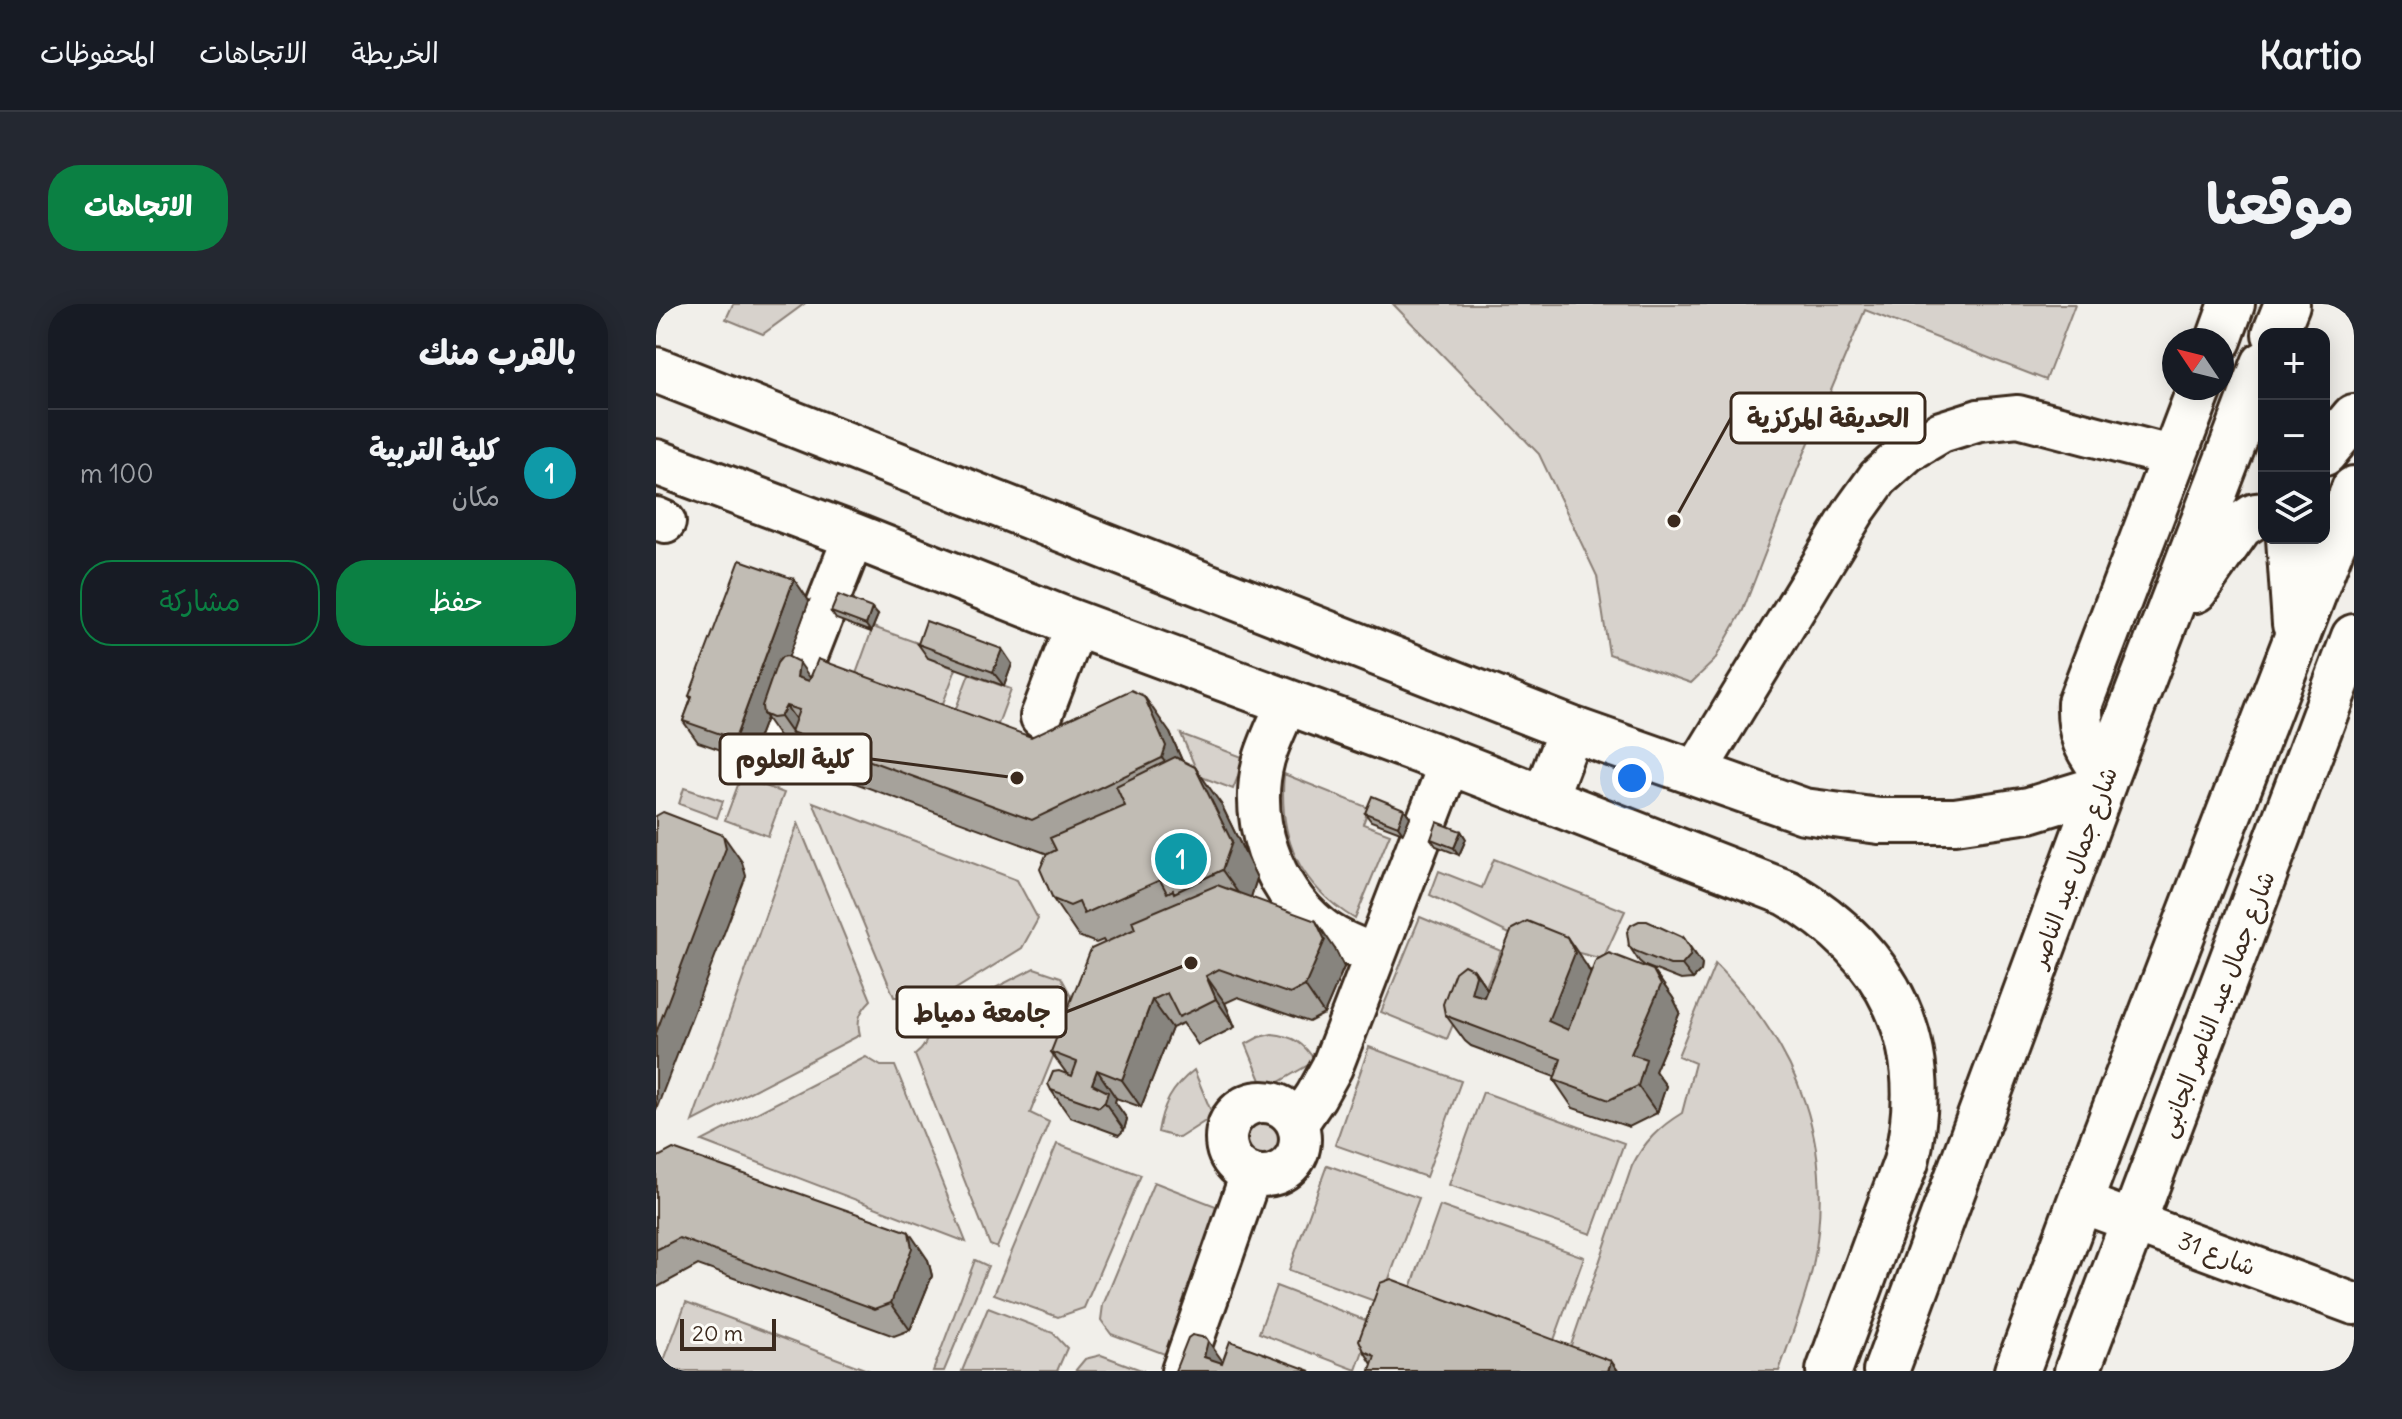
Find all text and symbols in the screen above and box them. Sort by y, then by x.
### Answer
text: Kartio [2259,32,2362,79]
text: المحفوظات [40,35,155,71]
text: الاتجاهات [199,35,307,71]
text: الخريطة [351,35,439,71]
button: الاتجاهات [48,165,228,251]
text: موقعنا [2206,169,2354,239]
north arrow [2162,328,2234,400]
map controls [2258,328,2330,544]
button: + [2258,328,2330,400]
text: بالقرب منك [419,331,576,374]
callout: الحديقة المركزية [1731,393,1925,443]
button: − [2258,400,2330,472]
text: الحديقة المركزية [1747,401,1909,434]
text: كلية التربية [369,430,500,468]
text: 100 m [80,457,154,490]
text: 1 [545,457,555,490]
button: layers [2258,472,2330,544]
text: مكان [452,480,500,513]
button: مشاركة [80,560,320,646]
button: حفظ [336,560,576,646]
callout: كلية العلوم [720,734,871,784]
text: كلية العلوم [736,742,855,779]
your location [1612,758,1652,798]
street label: شارع جمال عبد الناصر [2022,763,2126,974]
pin: 1 [1155,829,1207,889]
street label: شارع جمال عبد الناصر الجانبى [2151,867,2283,1142]
callout: جامعة دمياط [897,987,1066,1037]
text: جامعة دمياط [913,996,1051,1029]
street label: شارع 31 [2173,1225,2260,1284]
scale bar [680,1315,776,1351]
text: 20 m [692,1319,743,1347]

